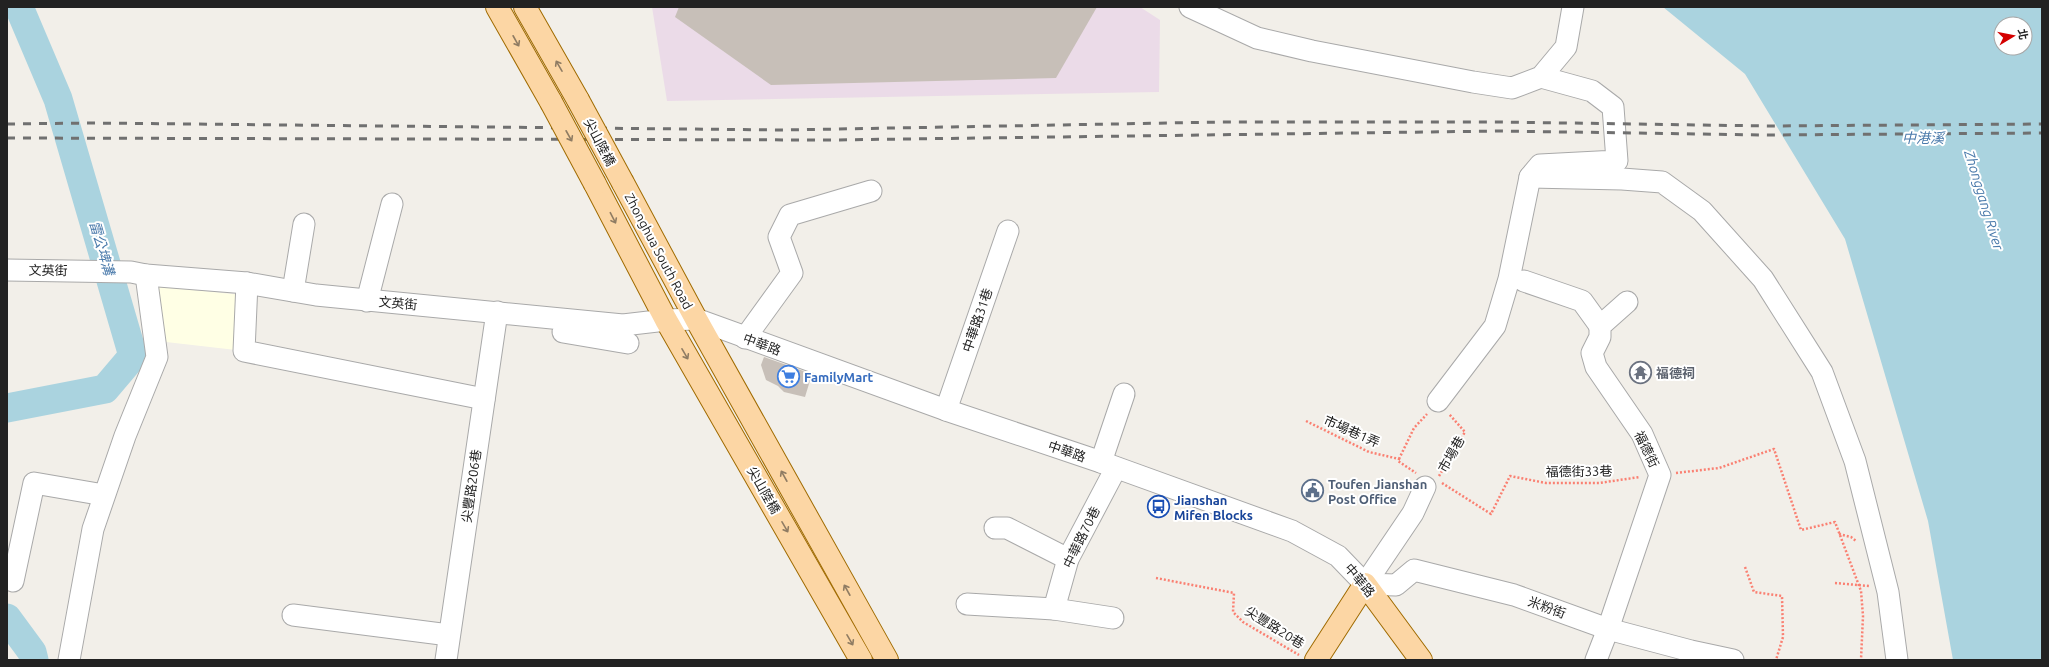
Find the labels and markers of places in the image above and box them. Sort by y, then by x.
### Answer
temple icon: 福德祠 [1628,360,1654,386]
supermarket icon: FamilyMart [775,364,801,390]
place label: 福德祠 [1656,366,1695,380]
place label: FamilyMart [804,370,874,384]
place label: Toufen Jianshan Post Office [1328,477,1427,506]
public building icon: Toufen Jianshan Post Office [1299,478,1325,504]
place label: Jianshan Mifen Blocks [1174,493,1253,522]
bus stop icon: Jianshan Mifen Blocks [1146,494,1172,520]

